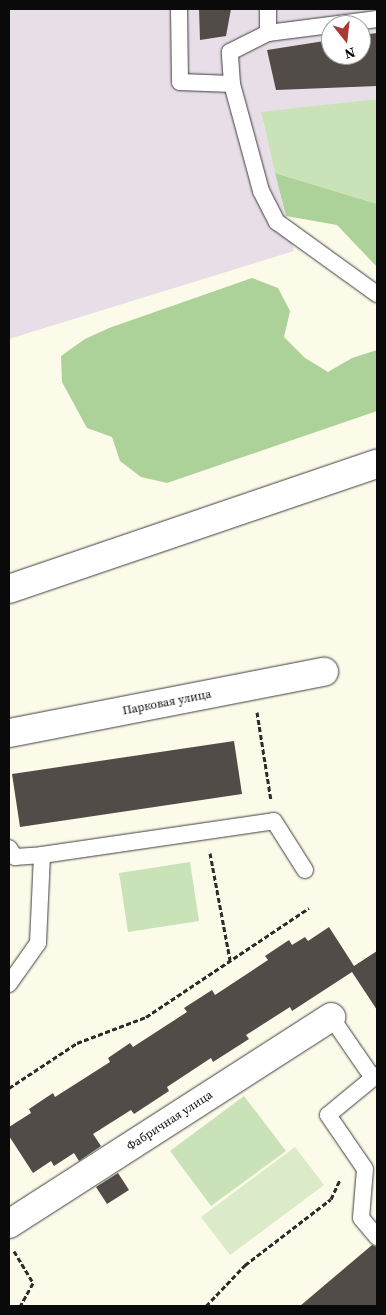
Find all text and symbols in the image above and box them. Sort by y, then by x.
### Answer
north arrow [321,15,371,65]
text: N [342,42,358,64]
street label: Парковая улица [121,687,213,719]
street label: Фабричная улица [124,1088,216,1154]

